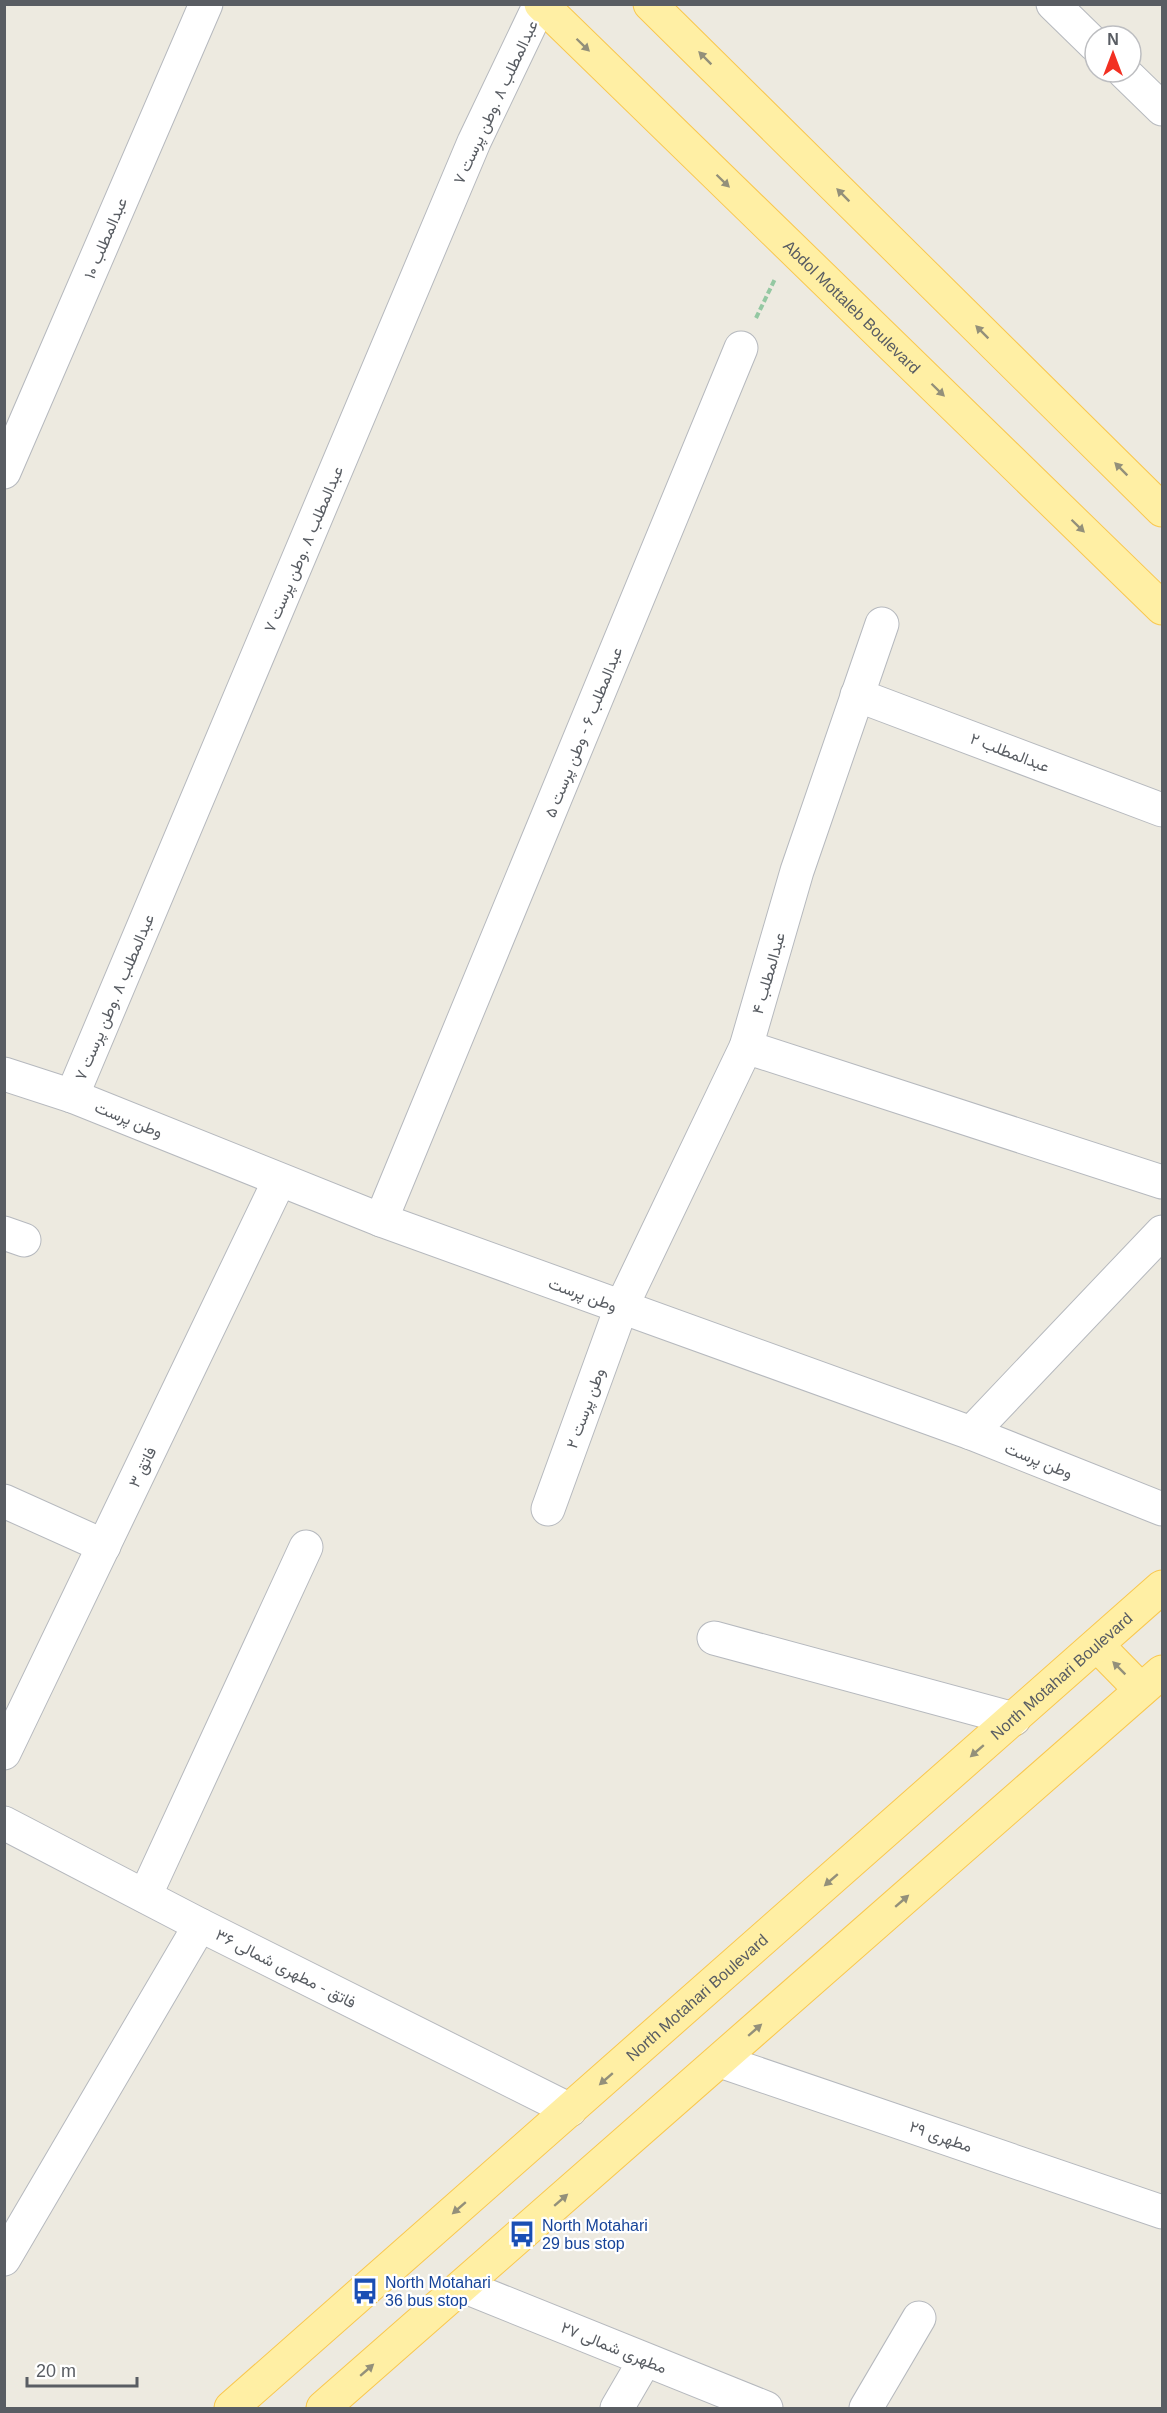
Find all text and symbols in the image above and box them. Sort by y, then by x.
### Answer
street label: عبدالمطلب ۸ .وطن پرست ۷ [450,18,544,188]
north arrow [1083,24,1143,84]
text: N [1107,31,1119,48]
one-way arrow [576,38,591,52]
one-way arrow [698,52,712,66]
one-way arrow [716,173,730,187]
one-way arrow [837,189,851,203]
street label: عبدالمطلب ۱۰ [81,195,131,282]
street label: Abdol Mottaleb Boulevard [780,237,923,377]
one-way arrow [976,326,990,340]
one-way arrow [931,383,946,397]
one-way arrow [1114,463,1128,477]
street label: عبدالمطلب ۸ .وطن پرست ۷ [261,464,349,636]
one-way arrow [1070,519,1085,532]
street label: عبدالمطلب ۶ - وطن پرست ۵ [541,644,628,821]
street label: عبدالمطلب ۲ [967,730,1052,776]
street label: عبدالمطلب ۸ .وطن پرست ۷ [72,912,160,1084]
street label: عبدالمطلب ۴ [749,930,789,1016]
street label: وطن پرست [91,1098,165,1144]
street label: وطن پرست [545,1274,619,1317]
street label: وطن پرست ۲ [563,1366,611,1452]
street label: وطن پرست [1001,1439,1075,1485]
street label: فاتق ۳ [125,1444,161,1491]
street label: North Motahari Boulevard [988,1609,1136,1743]
one-way arrow [1112,1660,1126,1675]
one-way arrow [970,1744,985,1757]
one-way arrow [824,1873,839,1886]
one-way arrow [894,1894,909,1908]
street label: فاتق - مطهری شمالی ۳۶ [212,1926,359,2013]
street label: North Motahari Boulevard [623,1931,771,2064]
one-way arrow [747,2024,762,2037]
one-way arrow [598,2072,614,2085]
street label: مطهری ۲۹ [907,2118,974,2157]
one-way arrow [553,2194,568,2207]
one-way arrow [452,2201,467,2215]
place label: North Motahari 29 bus stop [542,2217,648,2252]
bus stop icon: North Motahari 29 bus stop [507,2219,537,2249]
place label: North Motahari 36 bus stop [385,2274,491,2309]
bus stop icon: North Motahari 36 bus stop [350,2276,380,2306]
street label: مطهری شمالی ۲۷ [558,2319,669,2378]
scale bar [27,2350,136,2388]
text: 20 m [36,2361,76,2381]
one-way arrow [359,2364,374,2377]

